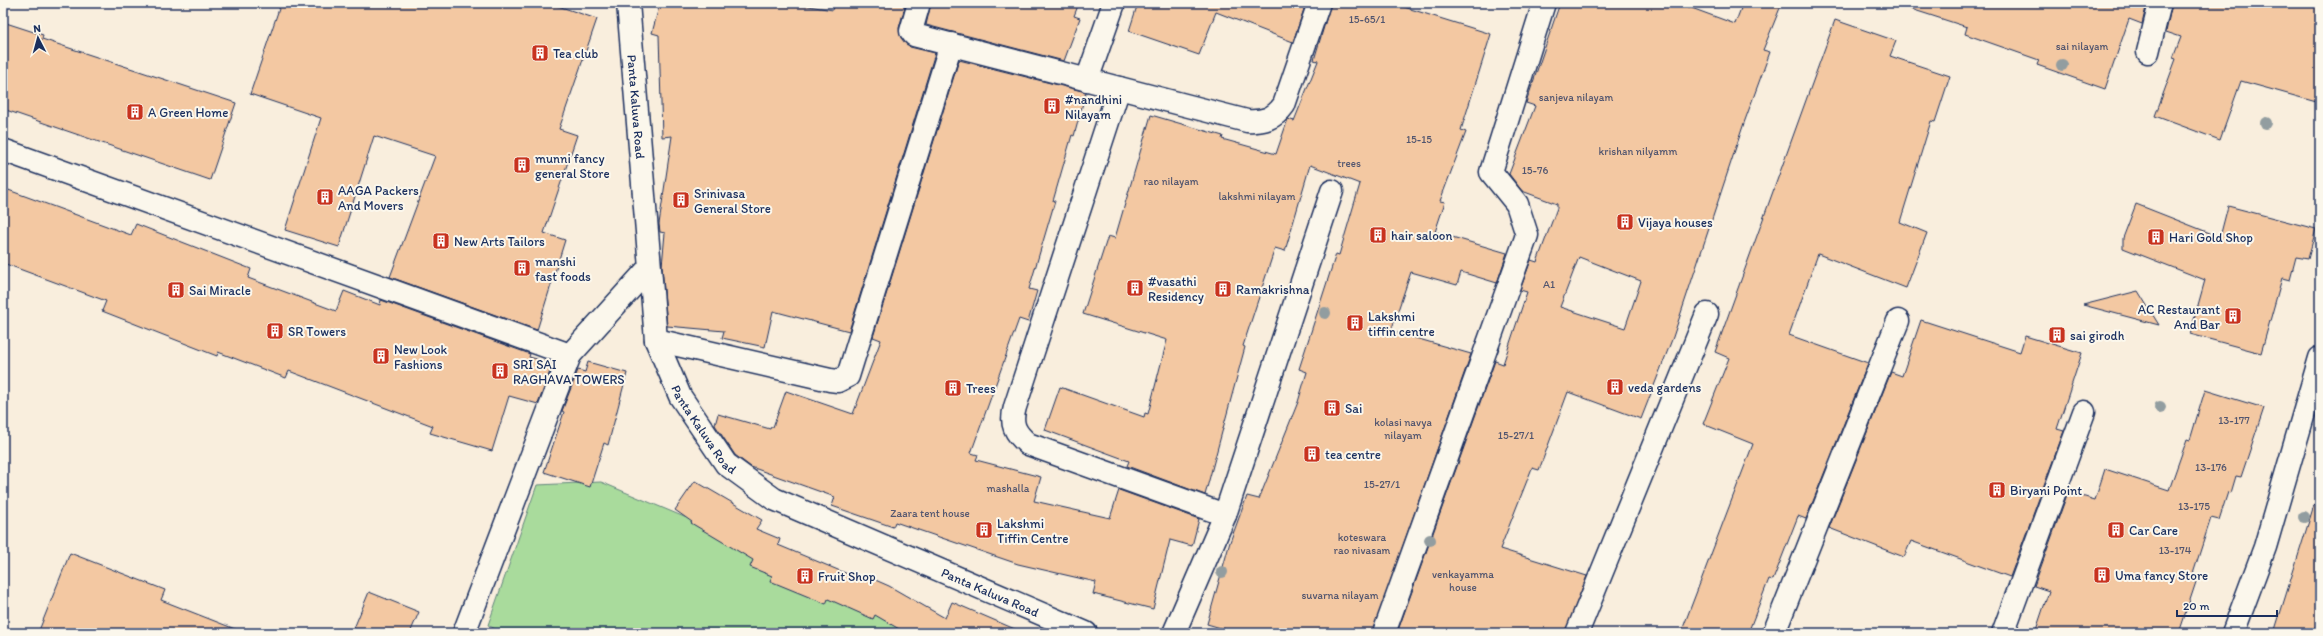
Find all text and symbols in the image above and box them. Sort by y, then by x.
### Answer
house number: 15-65/1 [1349,13,1385,26]
north arrow [18,18,58,58]
text: N [33,22,41,35]
house number: sai nilayam [2056,40,2109,53]
building icon: Tea club [530,43,550,63]
place label: Tea club [553,46,599,61]
street label: Panta Kaluva Road [624,54,648,159]
house number: sanjeva nilayam [1539,91,1613,104]
place label: #nandhini Nilayam [1065,92,1122,122]
building icon: #nandhini Nilayam [1042,96,1062,116]
building icon: A Green Home [125,102,145,122]
place label: A Green Home [148,105,228,120]
house number: 15-15 [1406,133,1432,146]
house number: krishan nilyamm [1599,145,1678,158]
place label: munni fancy general Store [535,151,610,181]
building icon: munni fancy general Store [512,155,532,175]
house number: trees [1337,157,1361,170]
house number: 15-76 [1522,164,1548,177]
house number: rao nilayam [1144,175,1199,188]
place label: AAGA Packers And Movers [338,183,419,213]
place label: Srinivasa General Store [694,186,771,216]
building icon: AAGA Packers And Movers [315,187,335,207]
building icon: Srinivasa General Store [671,190,691,210]
house number: lakshmi nilayam [1218,190,1296,203]
building icon: Vijaya houses [1615,212,1635,232]
place label: Vijaya houses [1638,215,1713,230]
building icon: hair saloon [1368,225,1388,245]
building icon: Hari Gold Shop [2146,227,2166,247]
place label: hair saloon [1391,228,1452,243]
place label: Hari Gold Shop [2169,230,2253,245]
building icon: New Arts Tailors [431,231,451,251]
place label: New Arts Tailors [454,234,545,249]
place label: manshi fast foods [535,254,591,284]
building icon: manshi fast foods [512,258,532,278]
place label: #vasathi Residency [1148,274,1204,304]
building icon: #vasathi Residency [1125,278,1145,298]
house number: A1 [1543,278,1555,291]
building icon: Ramakrishna [1213,279,1233,299]
building icon: Sai Miracle [166,280,186,300]
place label: Ramakrishna [1236,282,1310,297]
place label: Sai Miracle [189,283,251,298]
place label: AC Restaurant And Bar [2138,302,2221,332]
building icon: AC Restaurant And Bar [2223,306,2243,326]
place label: Lakshmi tiffin centre [1368,309,1435,339]
building icon: Lakshmi tiffin centre [1345,313,1365,333]
building icon: SR Towers [265,321,285,341]
place label: SR Towers [288,324,346,339]
building icon: sai girodh [2047,325,2067,345]
place label: sai girodh [2070,328,2125,343]
place label: New Look Fashions [394,342,448,372]
building icon: New Look Fashions [371,346,391,366]
place label: SRI SAI RAGHAVA TOWERS [513,357,625,387]
building icon: SRI SAI RAGHAVA TOWERS [490,361,510,381]
building icon: veda gardens [1605,377,1625,397]
building icon: Trees [943,378,963,398]
place label: veda gardens [1628,380,1702,395]
place label: Trees [966,381,996,396]
street label: Panta Kaluva Road [668,383,739,477]
building icon: Sai [1322,398,1342,418]
place label: Sai [1345,401,1362,416]
house number: 13-177 [2218,414,2250,427]
house number: kolasi navya nilayam [1374,416,1432,442]
house number: 15-27/1 [1498,429,1534,442]
building icon: tea centre [1302,444,1322,464]
place label: tea centre [1325,447,1381,462]
house number: 13-176 [2195,461,2227,474]
house number: 15-27/1 [1364,478,1400,491]
building icon: Biryani Point [1987,480,2007,500]
house number: mashalla [986,482,1030,495]
place label: Biryani Point [2010,483,2082,498]
house number: 13-175 [2178,500,2210,513]
house number: Zaara tent house [890,507,970,520]
place label: Lakshmi Tiffin Centre [997,516,1068,546]
building icon: Lakshmi Tiffin Centre [974,520,994,540]
building icon: Car Care [2106,520,2126,540]
place label: Car Care [2129,523,2178,538]
house number: koteswara rao nivasam [1334,531,1391,557]
house number: 13-174 [2159,544,2192,557]
street label: Panta Kaluva Road [939,565,1041,620]
building icon: Uma fancy Store [2092,565,2112,585]
building icon: Fruit Shop [795,566,815,586]
house number: venkayamma house [1432,568,1494,594]
place label: Uma fancy Store [2115,568,2208,583]
place label: Fruit Shop [818,569,876,584]
house number: suvarna nilayam [1301,589,1379,602]
scale bar [2177,592,2277,618]
text: 20 m [2183,599,2210,613]

